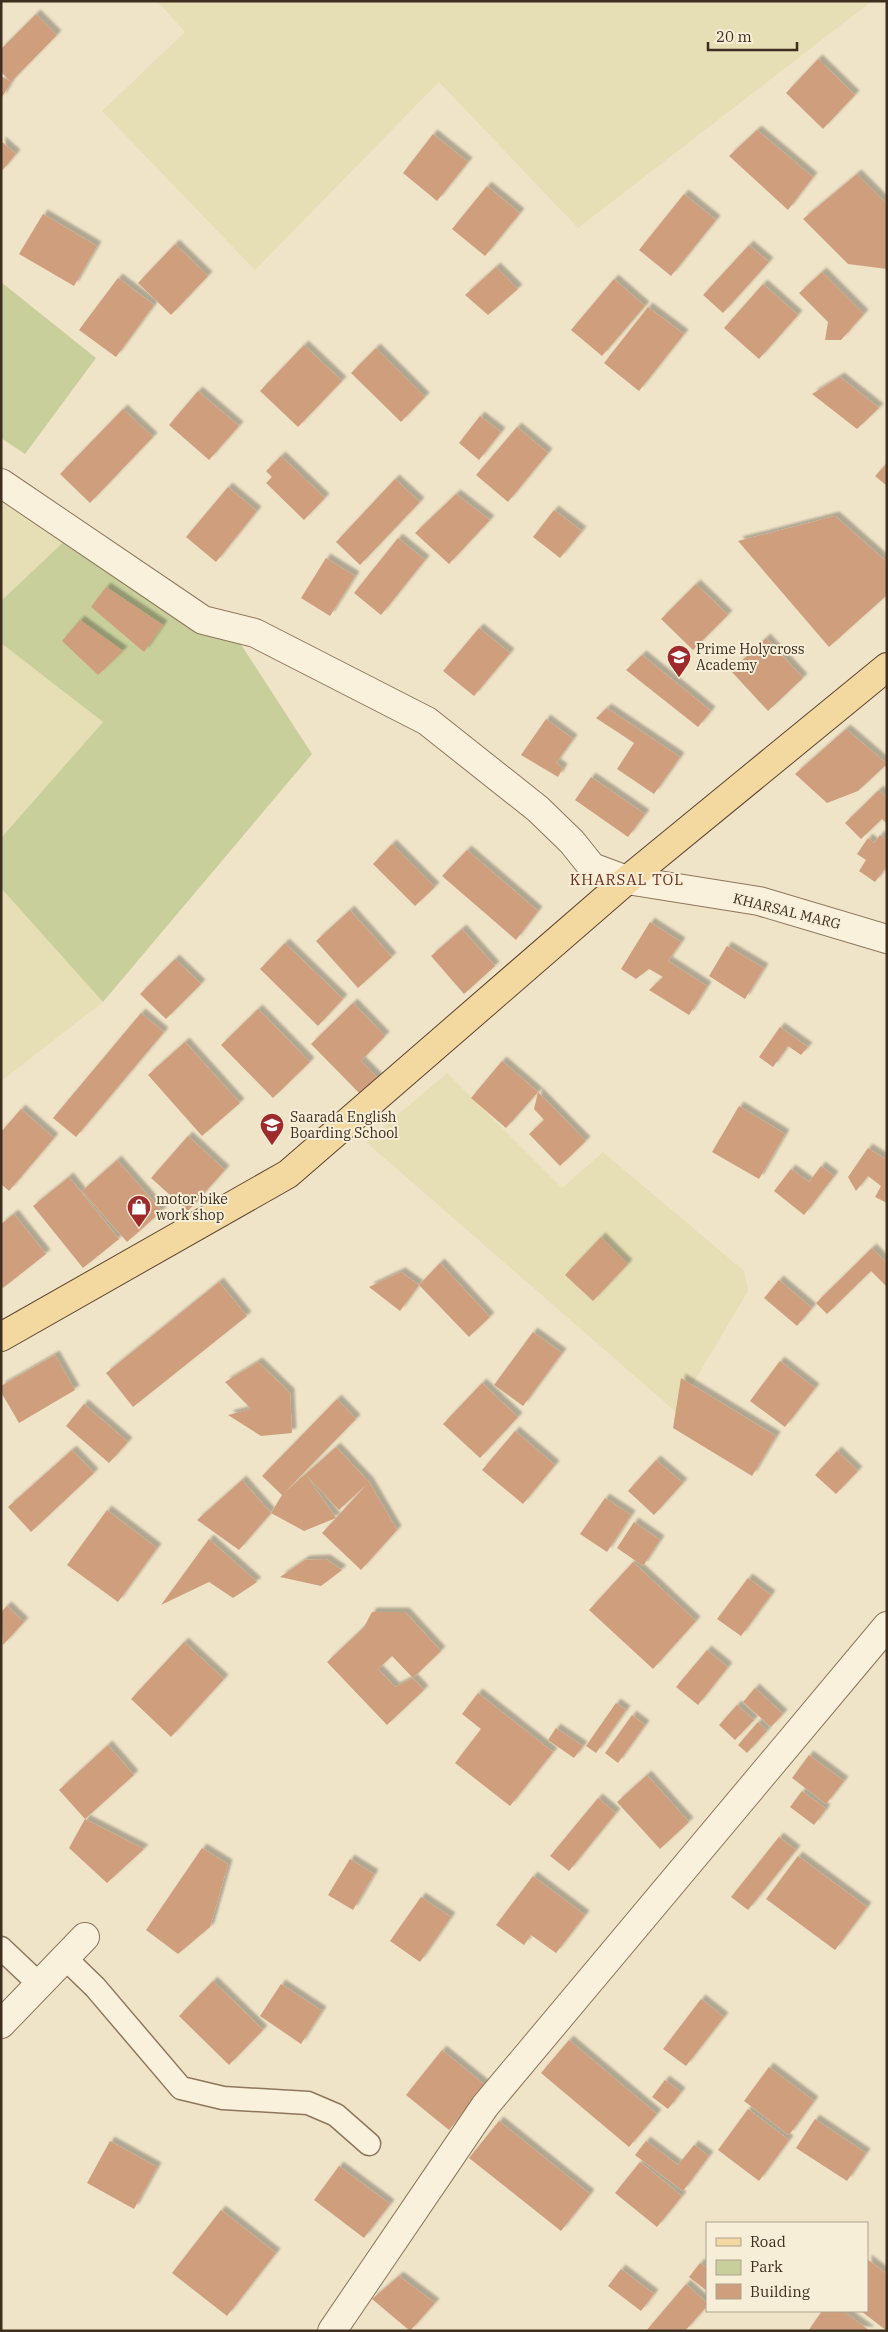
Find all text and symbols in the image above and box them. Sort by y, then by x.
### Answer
scale bar [708,20,797,52]
text: 20 m [716,27,752,46]
place label: Prime Holycross Academy [696,640,805,674]
school or university icon: Prime Holycross Academy [666,644,692,678]
district label: KHARSAL TOL [570,870,684,889]
street label: KHARSAL MARG [731,889,843,933]
place label: Saarada English Boarding School [290,1108,398,1142]
school or university icon: Saarada English Boarding School [259,1112,285,1146]
place label: motor bike work shop [156,1190,228,1224]
shop icon: motor bike work shop [126,1194,152,1228]
legend [706,2222,868,2312]
text: Road [750,2232,786,2251]
text: Park [750,2257,783,2276]
text: Building [750,2282,810,2301]

